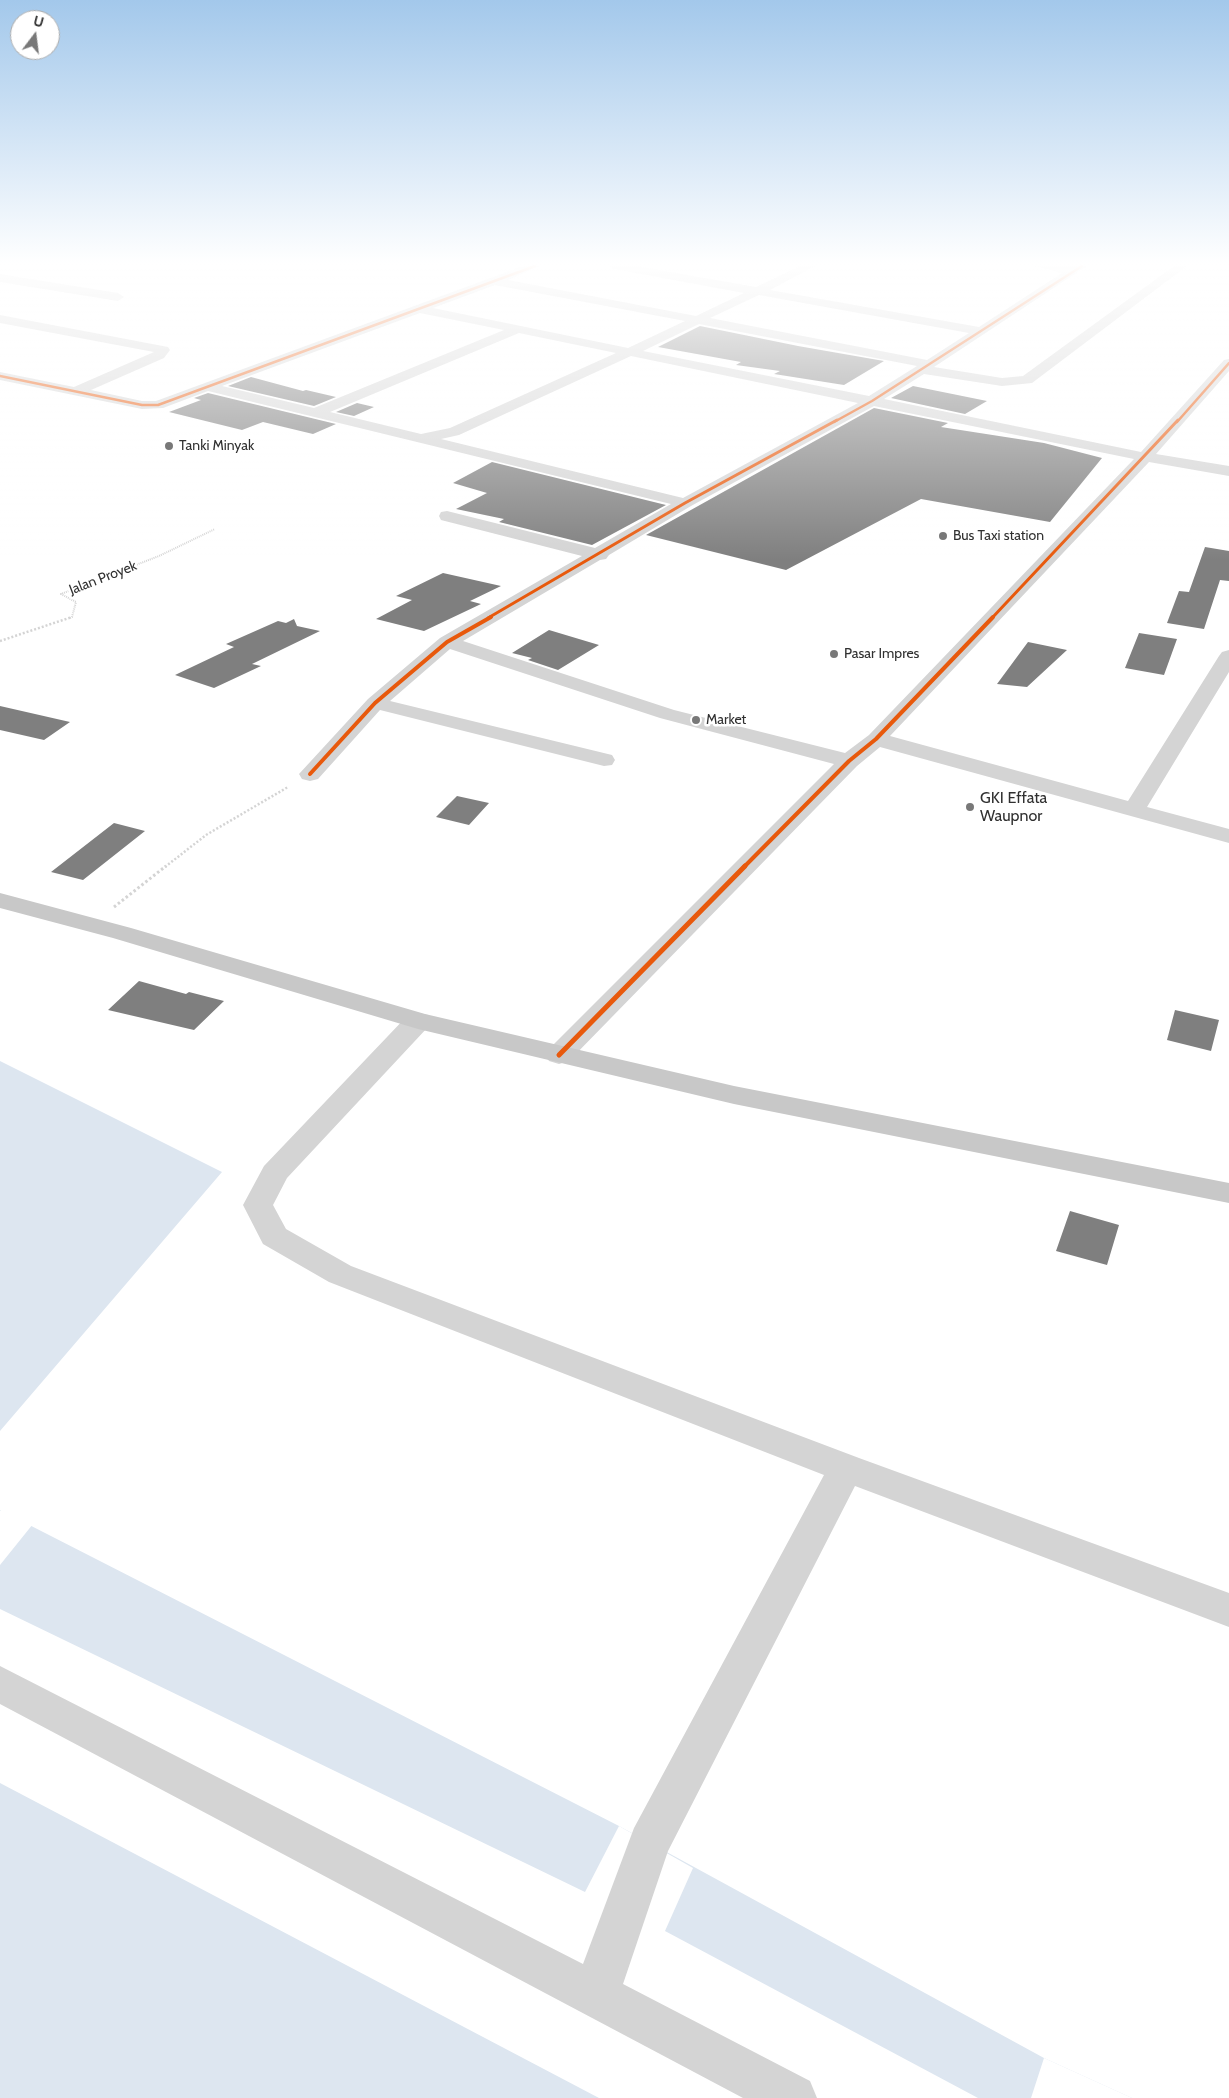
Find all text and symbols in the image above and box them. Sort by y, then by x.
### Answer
north arrow [10,10,60,60]
text: U [31,11,46,31]
place label: Tanki Minyak [179,438,254,454]
marker: Tanki Minyak [163,440,175,452]
place label: Bus Taxi station [953,528,1044,544]
marker: Bus Taxi station [937,530,949,542]
street label: Jalan Proyek [67,557,139,599]
place label: Pasar Impres [844,646,919,662]
marker: Pasar Impres [828,648,840,660]
place label: Market [706,712,746,728]
marker: Market [690,714,702,726]
place label: GKI Effata Waupnor [980,788,1047,826]
marker: GKI Effata Waupnor [964,801,976,813]

